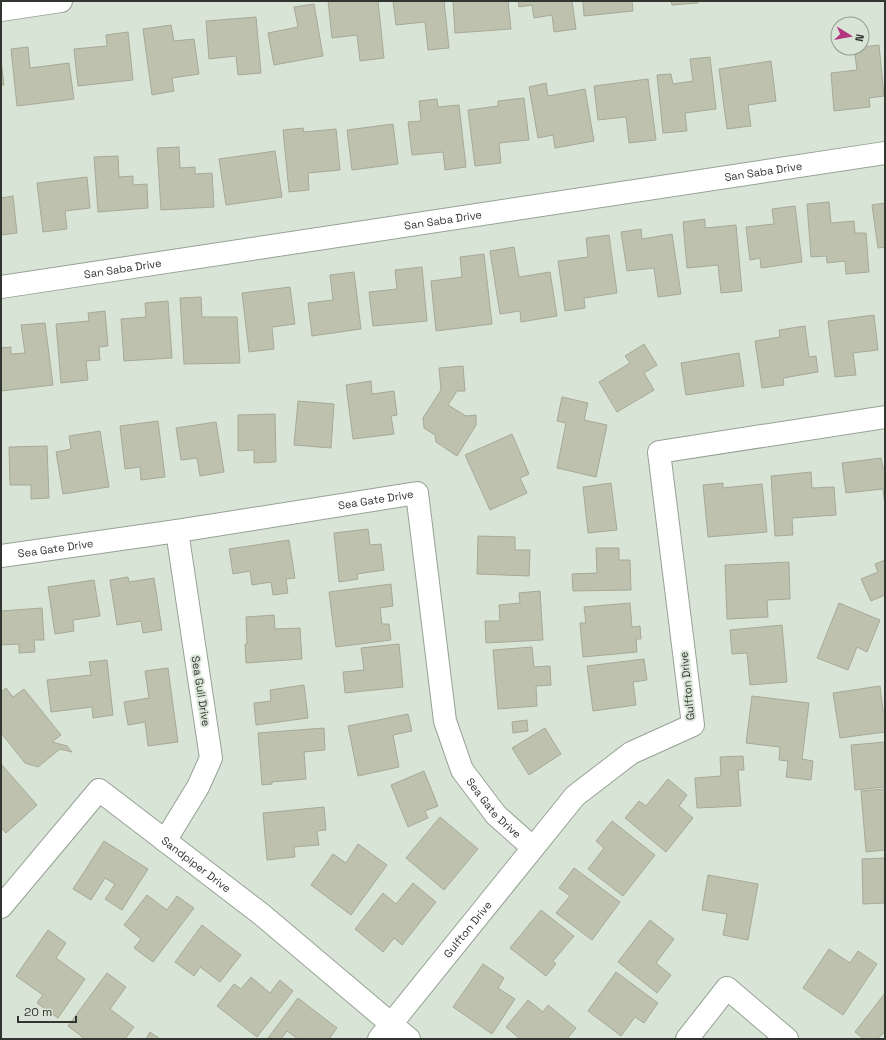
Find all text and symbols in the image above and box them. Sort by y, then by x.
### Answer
north arrow [830,16,870,56]
text: N [852,33,867,43]
street label: San Saba Drive [723,159,803,184]
street label: San Saba Drive [403,207,483,233]
street label: San Saba Drive [83,256,162,281]
street label: Sea Gate Drive [337,487,415,512]
street label: Sea Gate Drive [17,536,94,561]
street label: Gulfton Drive [676,651,698,721]
street label: Sea Gull Drive [189,655,213,727]
street label: Sea Gate Drive [463,775,524,841]
street label: Sandpiper Drive [159,833,234,895]
street label: Gulfton Drive [440,898,495,961]
scale bar [18,998,76,1024]
text: 20 m [24,1004,52,1020]

